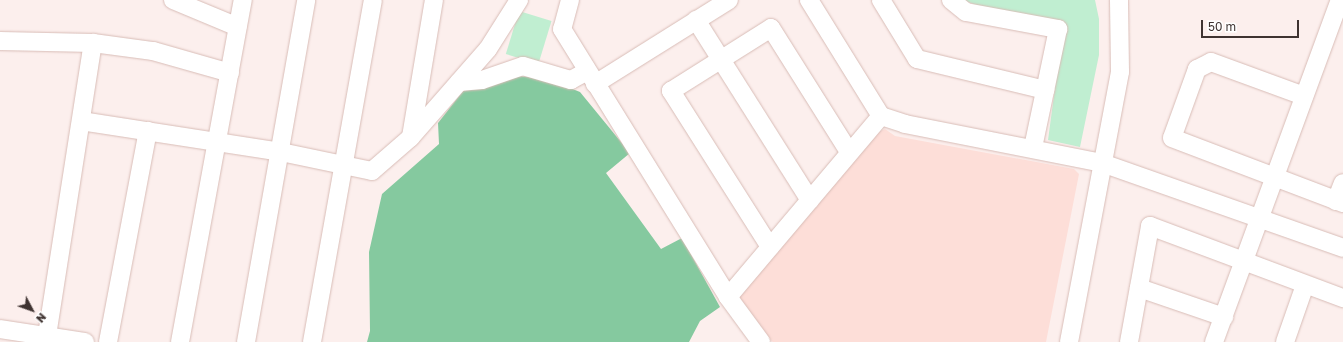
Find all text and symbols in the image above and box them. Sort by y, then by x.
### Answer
scale bar [1203,12,1301,38]
text: 50 m [1208,19,1236,34]
north arrow [12,290,52,330]
text: N [34,311,49,326]

